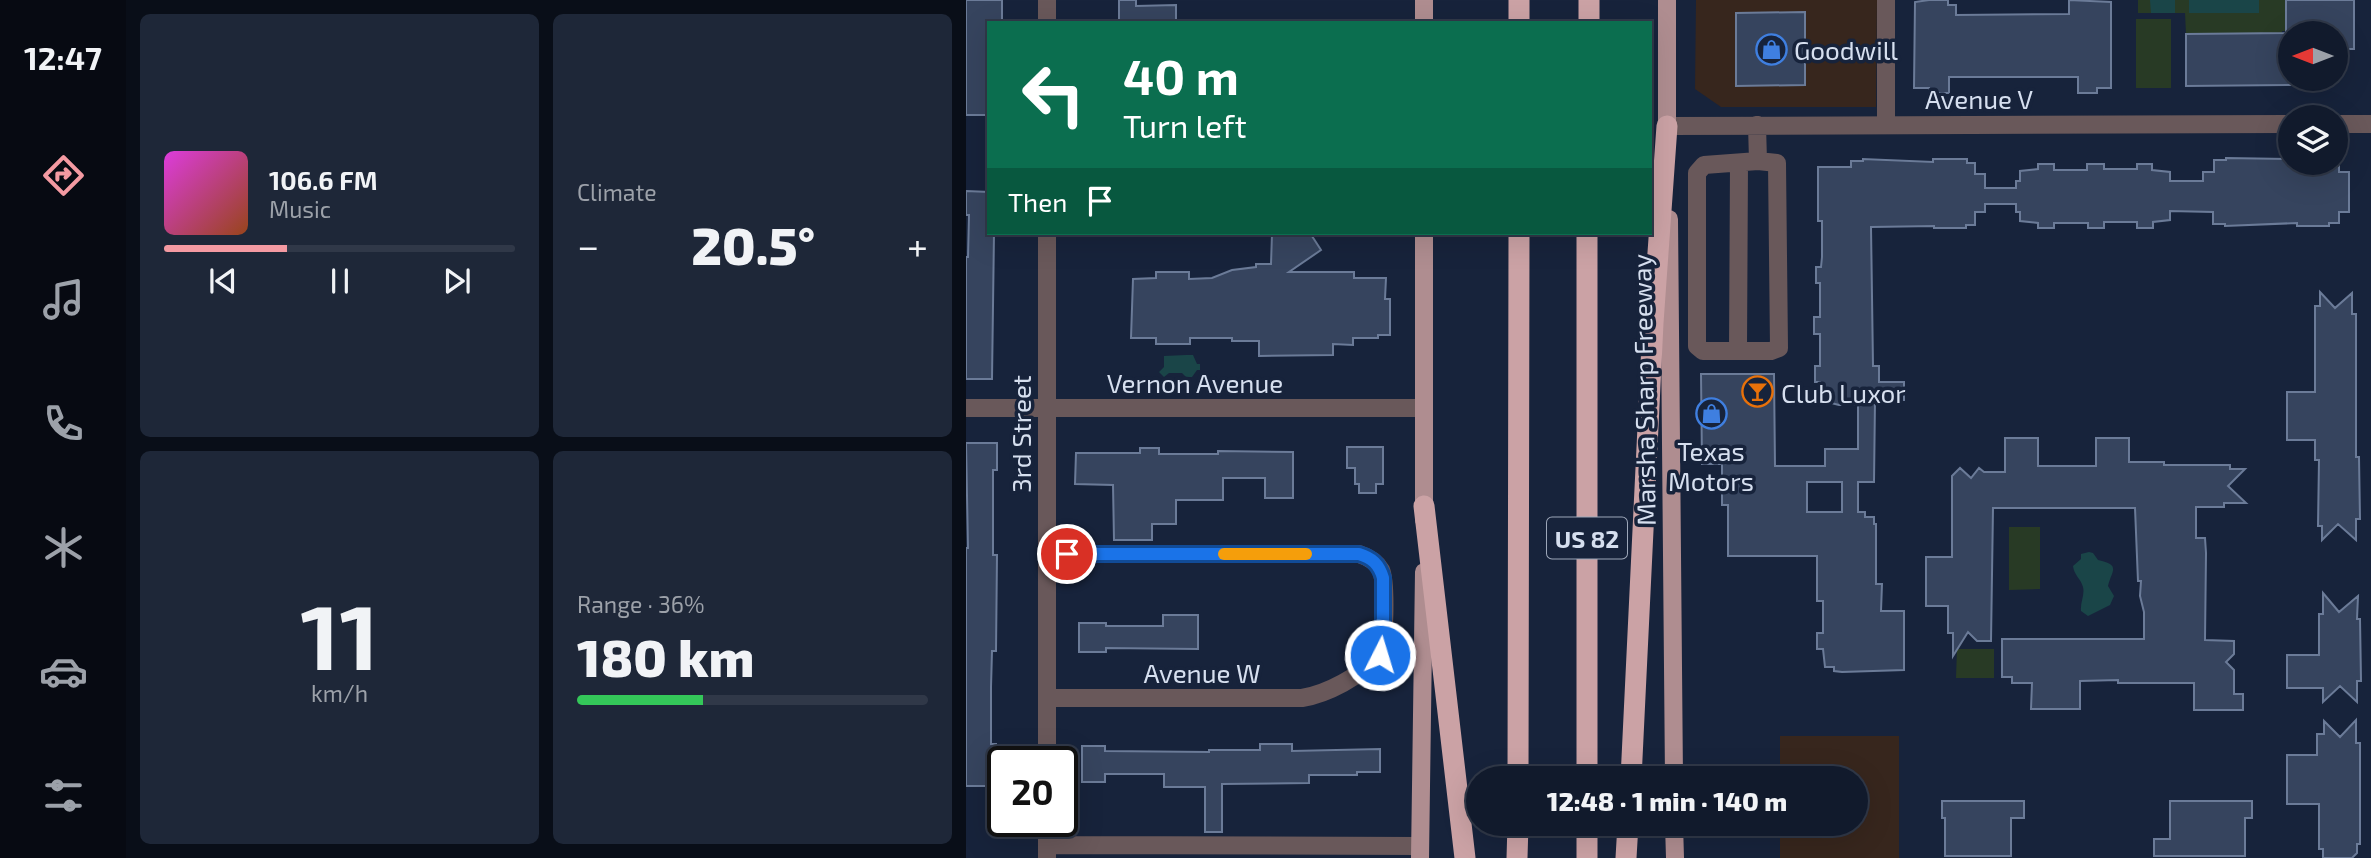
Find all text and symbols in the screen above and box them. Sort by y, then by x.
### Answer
north arrow [2278,21,2348,91]
map controls [2278,21,2348,175]
shop icon: Goodwill [1754,32,1788,66]
place label: Goodwill [1794,34,1898,65]
text: 12:47 [24,38,102,76]
text: 40 m [1123,46,1239,105]
icon: left [1008,49,1099,140]
street label: Avenue V [1925,83,2033,114]
button: layers [2278,105,2348,175]
text: Turn left [1123,106,1247,144]
icon: directions [39,151,88,200]
text: 106.6 FM [269,164,378,195]
text: Climate [577,178,657,206]
icon: arrive [1081,182,1119,220]
text: Then [1008,186,1067,217]
text: Music [269,195,331,223]
text: 20.5° [691,213,815,275]
text: − [577,222,599,268]
text: + [907,222,928,268]
street label: Marsha Sharp Freeway [1625,253,1661,526]
icon: previous [204,262,242,300]
icon: pause [321,262,359,300]
icon: next [438,262,476,300]
icon: music [39,275,88,324]
street label: Vernon Avenue [1107,367,1283,398]
street label: 3rd Street [1005,375,1036,493]
bar icon: Club Luxor [1741,375,1775,409]
place label: Club Luxor [1781,377,1906,408]
shop icon: Texas Motors [1694,397,1728,431]
icon: phone [39,399,88,448]
place label: Texas Motors [1668,435,1754,496]
road number: US 82 [1547,518,1627,558]
icon: climate [39,523,88,572]
pin [1037,524,1097,584]
icon: arrive [1048,535,1086,573]
text: 11 [300,579,379,688]
text: Range · 36% [577,590,705,618]
position arrow [1343,618,1417,692]
text: 180 km [577,625,754,687]
icon: car [39,647,88,696]
street label: Avenue W [1143,657,1261,688]
text: km/h [311,679,368,707]
speed limit sign: 20 [987,746,1078,837]
icon: filters [39,771,88,820]
text: 12:48 · 1 min · 140 m [1547,785,1787,816]

